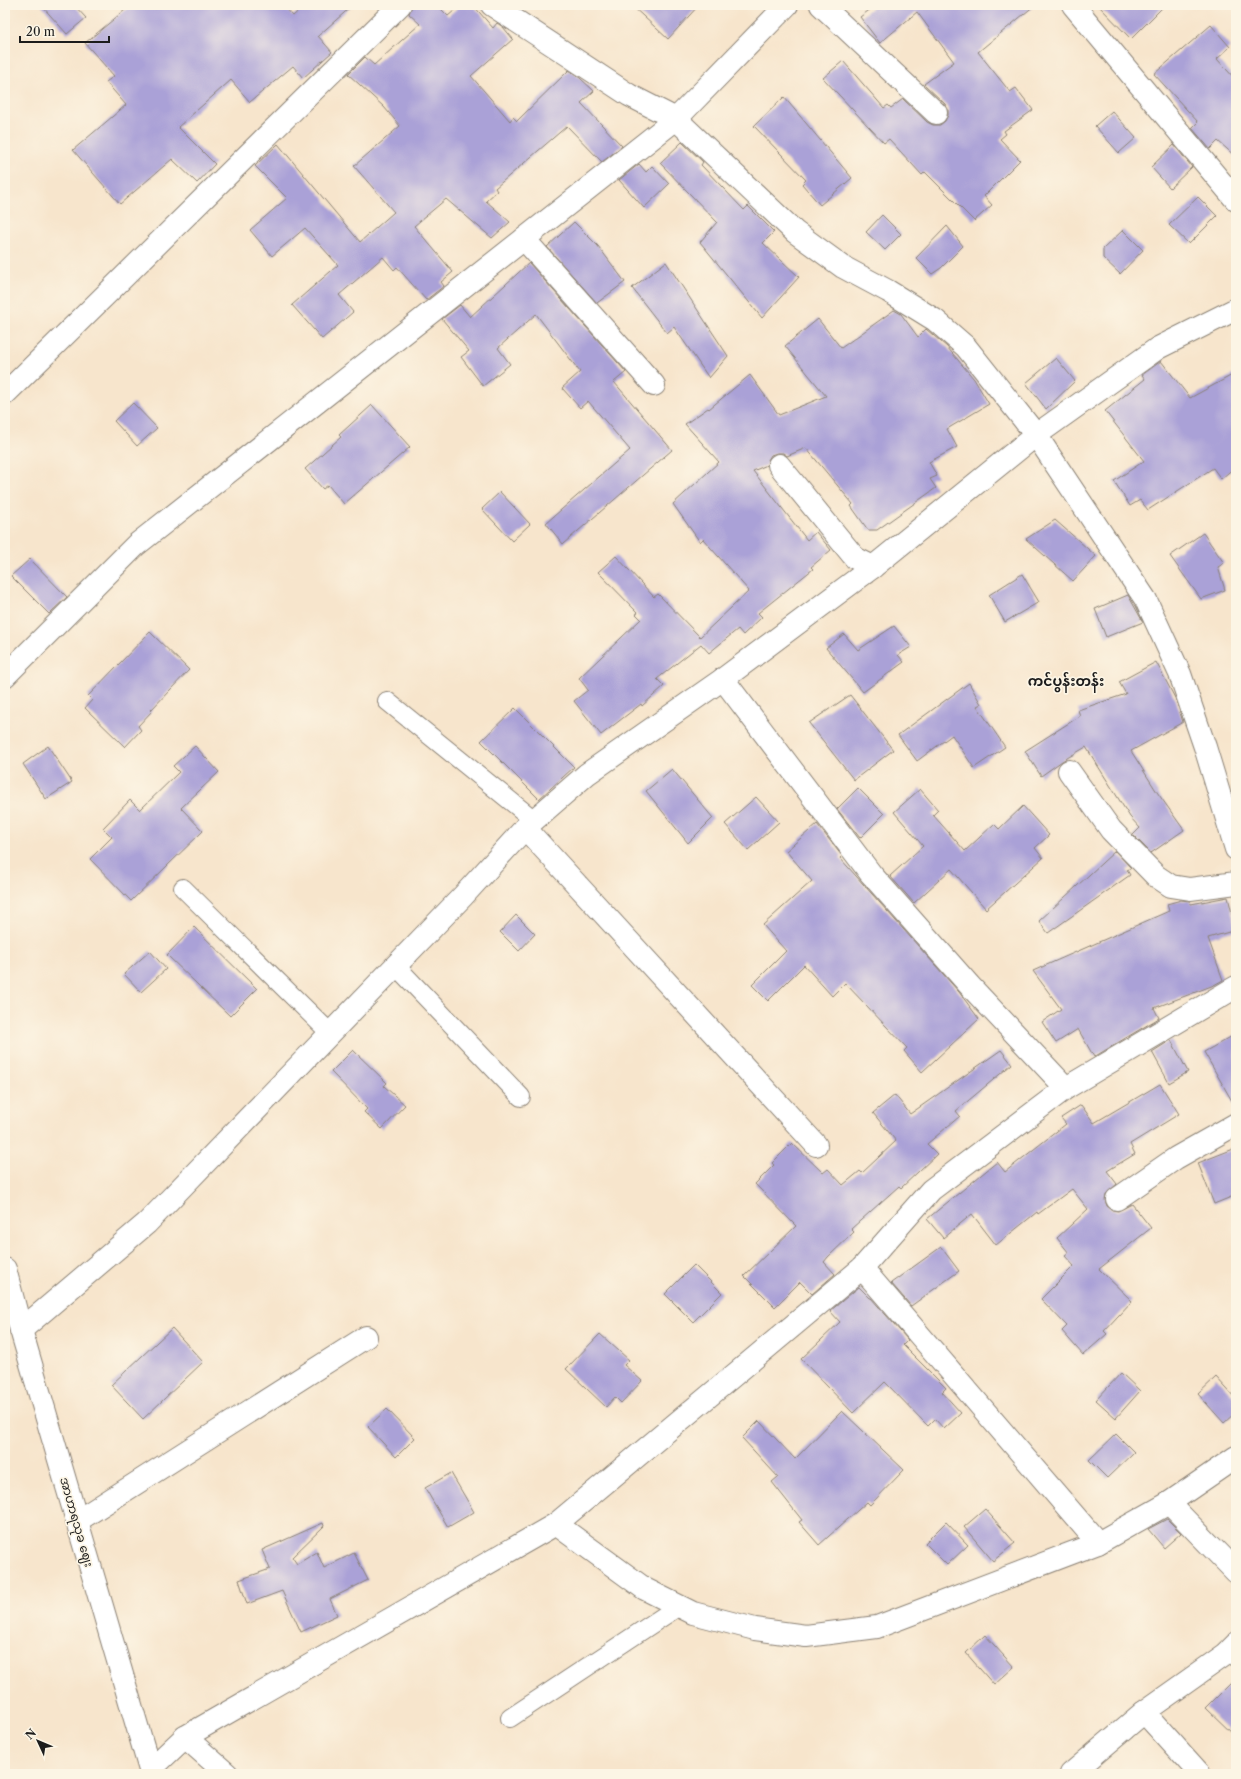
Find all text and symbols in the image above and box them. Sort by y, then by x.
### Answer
scale bar [20,18,109,44]
text: 20 m [26,24,55,39]
district label: ကင်ပွန်းတန်း [1028,671,1104,693]
street label: အာဟာရသုခ ဈေး [54,1476,97,1569]
north arrow [18,1721,58,1761]
text: N [22,1725,39,1742]

